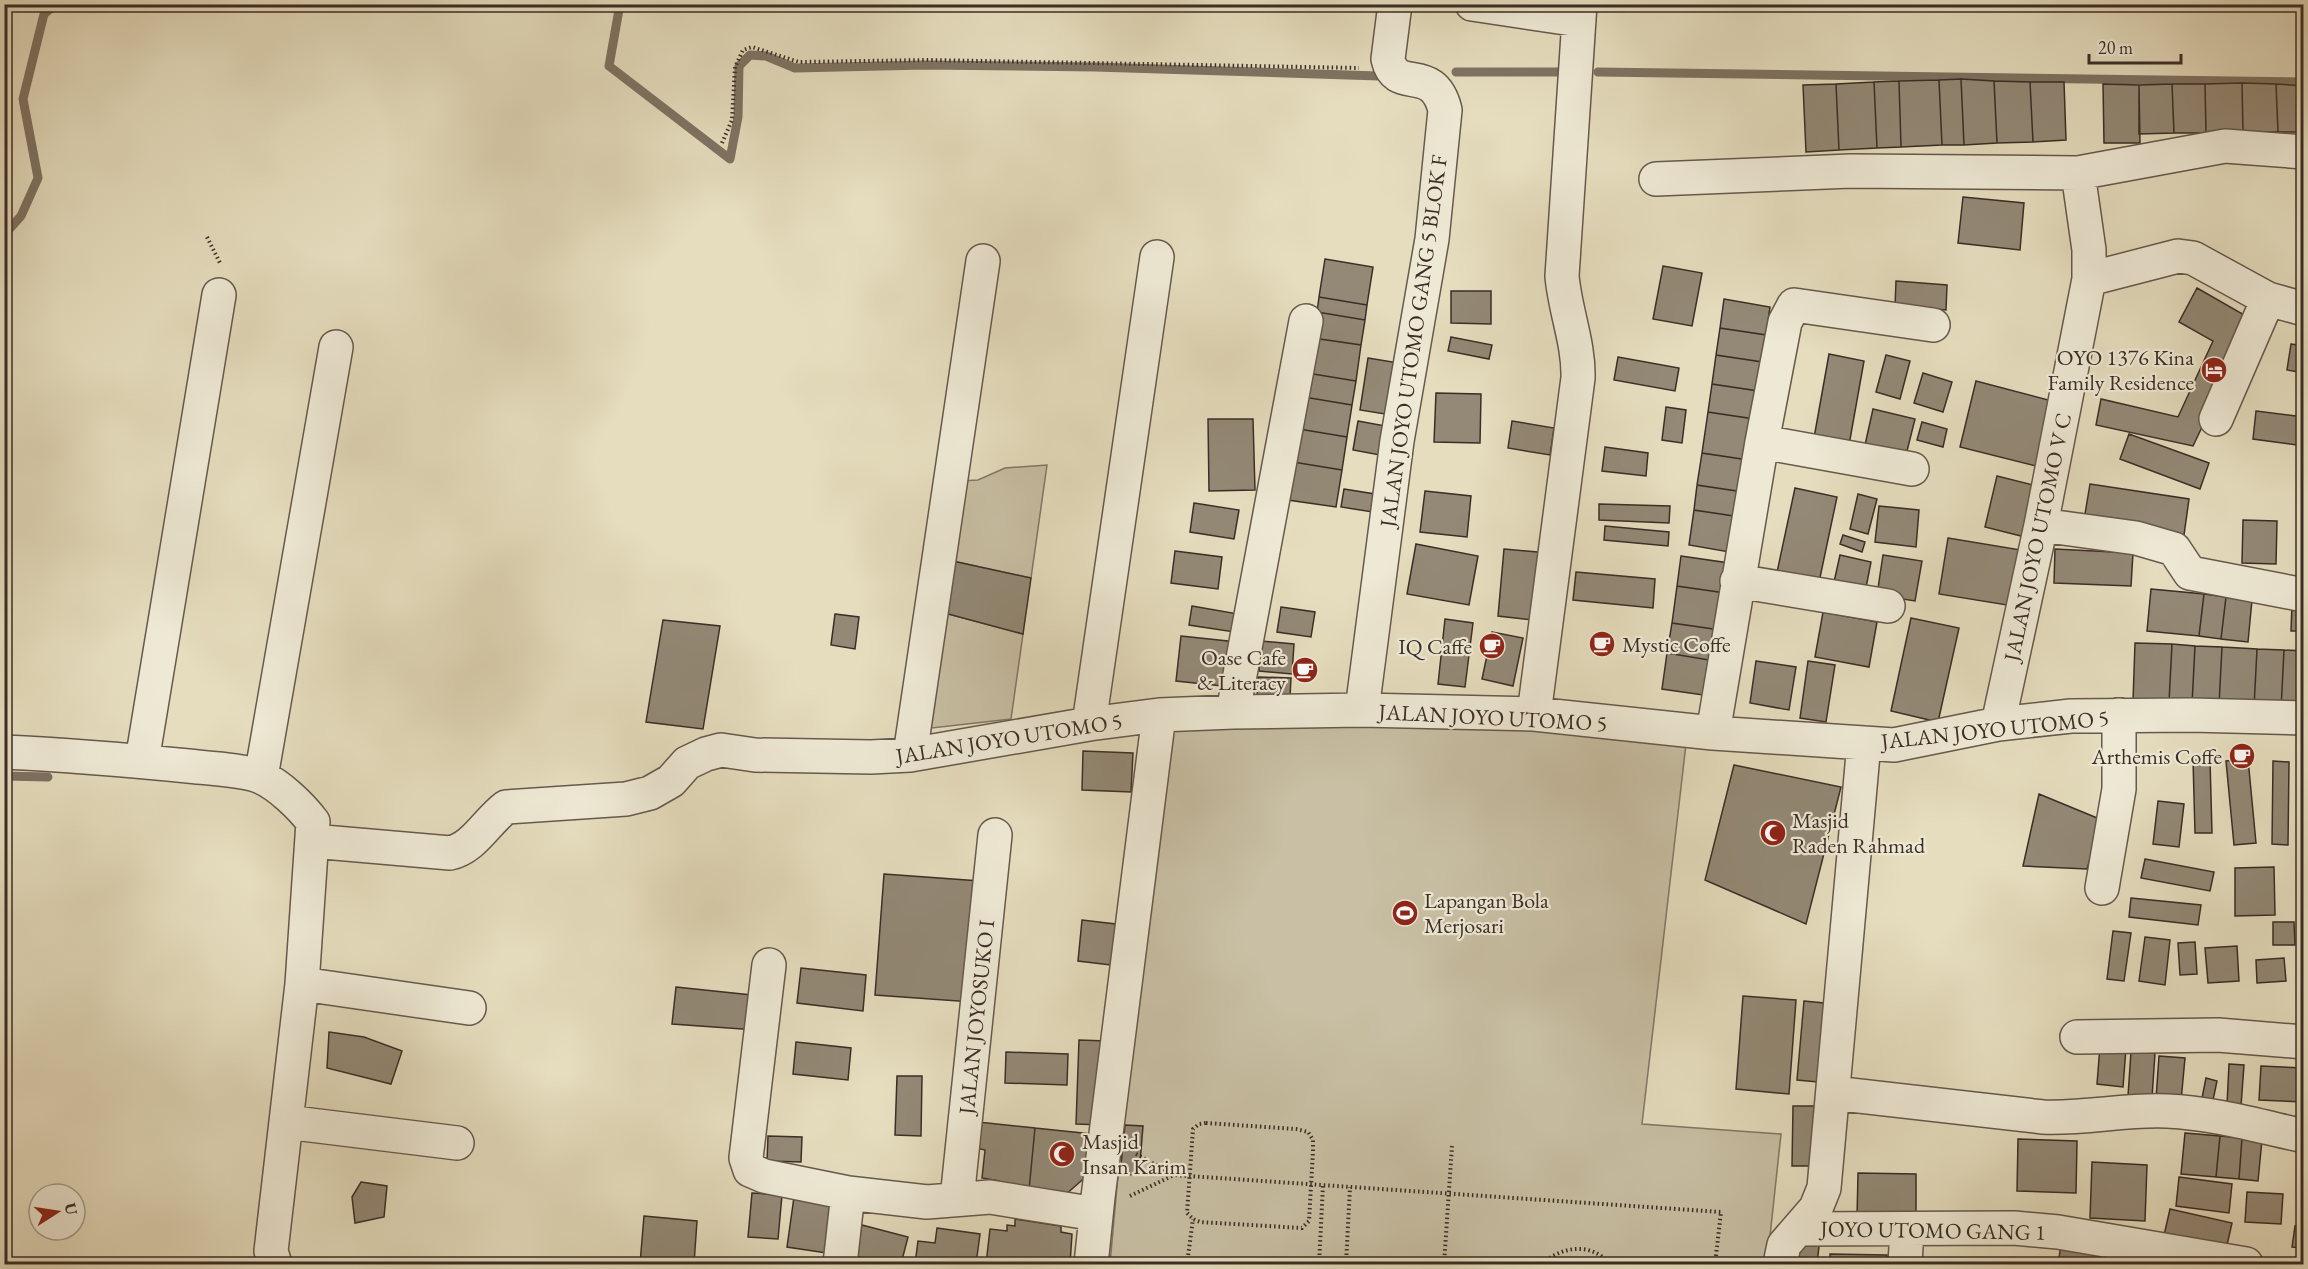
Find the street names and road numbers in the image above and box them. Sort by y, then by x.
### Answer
street label: JALAN JOYO UTOMO GANG 5 BLOK F [1373,153,1454,531]
street label: JALAN JOYO UTOMO V C [1997,410,2078,666]
street label: JALAN JOYO UTOMO 5 [1376,697,1608,738]
street label: JALAN JOYO UTOMO 5 [1878,703,2110,756]
street label: JALAN JOYO UTOMO 5 [892,706,1124,771]
street label: JALAN JOYOSUKO I [952,918,1001,1118]
street label: JOYO UTOMO GANG 1 [1818,1214,2046,1247]

